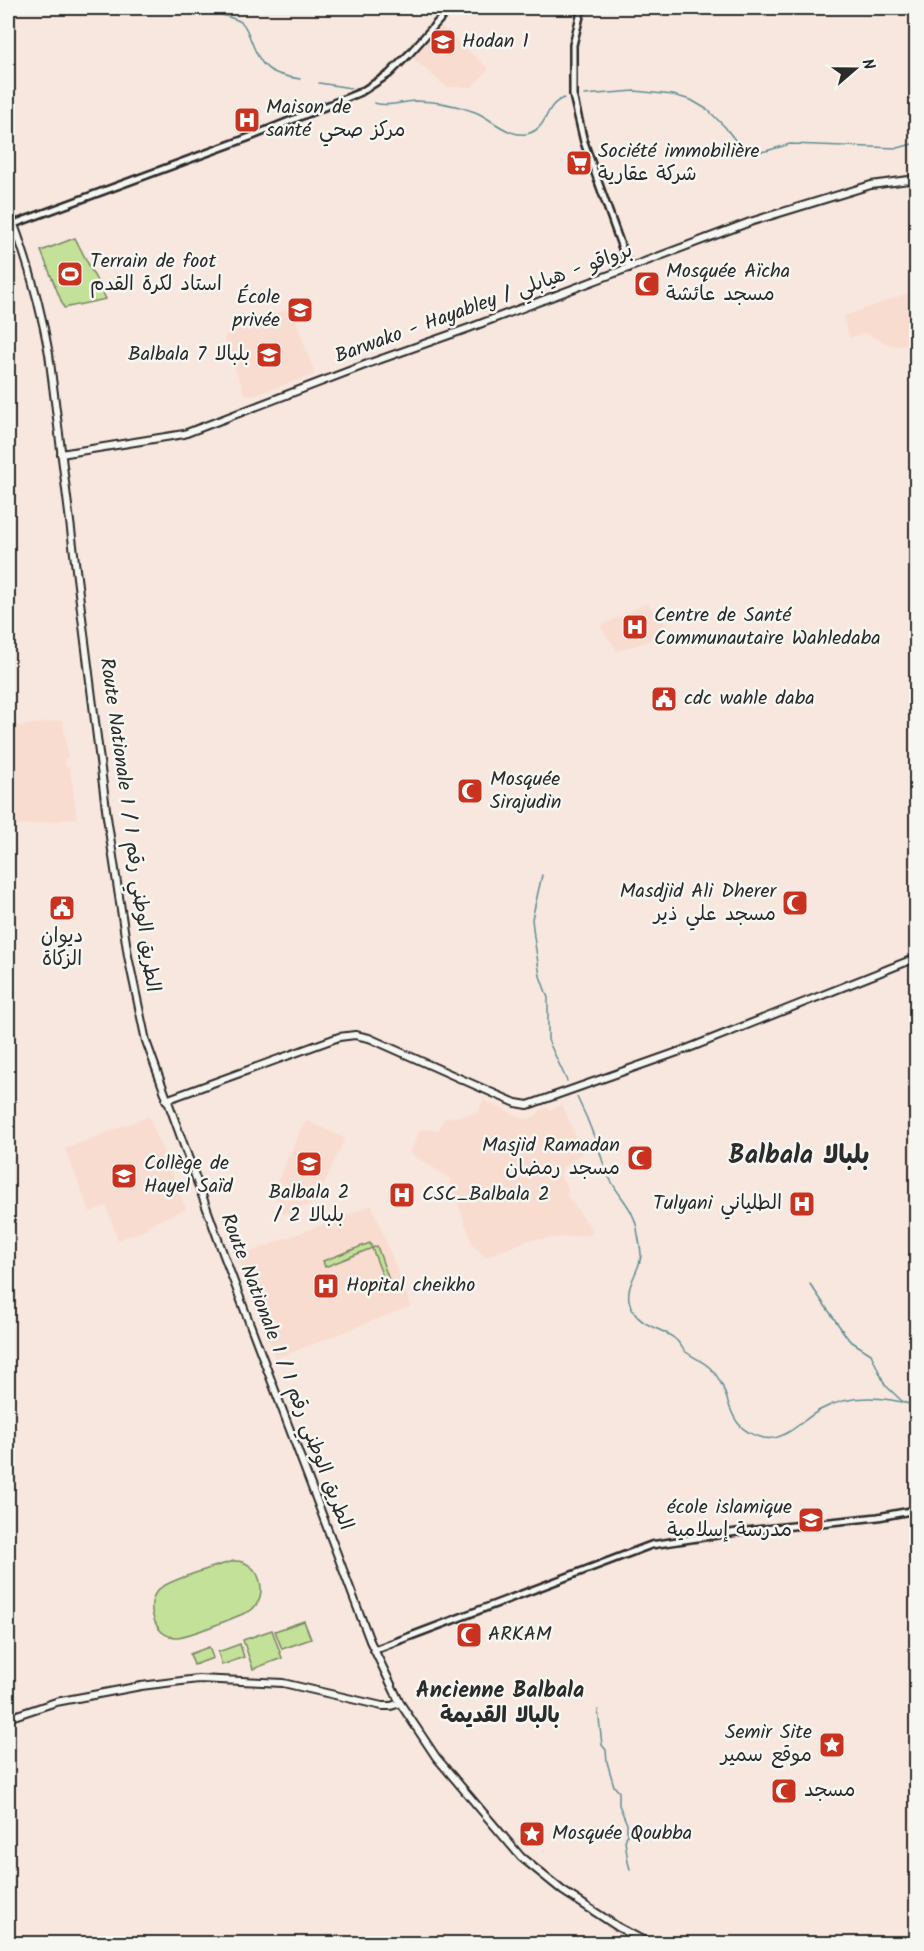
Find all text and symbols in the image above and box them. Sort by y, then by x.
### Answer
place label: Hodan 1 [462,26,529,58]
school or university icon: Hodan 1 [428,27,458,57]
north arrow [825,39,885,99]
text: N [854,55,881,73]
place label: Maison de santé مركز صحي [266,92,405,147]
hospital icon: Maison de santé مركز صحي [232,105,262,135]
place label: Société immobilière شركة عقارية [598,136,760,191]
supermarket icon: Société immobilière شركة عقارية [564,148,594,178]
street label: Barwako - Hayabley / برواقو - هيابلي [331,235,637,373]
place label: Terrain de foot استاد لكرة القدم [90,246,222,301]
place label: Mosquée Aïcha مسجد عائشة [666,256,790,311]
sports icon: Terrain de foot استاد لكرة القدم [55,259,85,289]
mosque icon: Mosquée Aïcha مسجد عائشة [632,269,662,299]
place label: École privée [232,282,280,337]
school or university icon: École privée [285,295,315,325]
place label: Balbala 7 بلبالا [128,339,250,371]
school or university icon: Balbala 7 بلبالا [254,340,284,370]
place label: Centre de Santé Communautaire Wahledaba [654,600,881,655]
hospital icon: Centre de Santé Communautaire Wahledaba [620,612,650,642]
street label: Route Nationale 1 / الطريق الوطني رقم 1 [90,656,168,994]
place label: cdc wahle daba [684,683,815,715]
public building icon: cdc wahle daba [649,684,679,714]
place label: Mosquée Sirajudin [490,764,561,819]
mosque icon: Mosquée Sirajudin [455,776,485,806]
place label: Masdjid Ali Dherer مسجد علي ذير [620,876,777,931]
mosque icon: Masdjid Ali Dherer مسجد علي ذير [780,888,810,918]
public building icon: ديوان الزكاة [47,893,77,923]
place label: ديوان الزكاة [41,921,83,976]
place label: Masjid Ramadan مسجد رمضان [482,1130,620,1185]
district label: Balbala بلبالا [728,1135,870,1177]
mosque icon: Masjid Ramadan مسجد رمضان [625,1143,655,1173]
place label: Collège de Hayel Saïd [144,1148,234,1203]
school or university icon: Balbala 2 / بلبالا 2 [294,1149,324,1179]
school or university icon: Collège de Hayel Saïd [109,1161,139,1191]
place label: Balbala 2 / بلبالا 2 [269,1177,349,1232]
place label: CSC_Balbala 2 [422,1179,550,1211]
hospital icon: CSC_Balbala 2 [387,1180,417,1210]
place label: Tulyani الطلياني [653,1188,782,1220]
hospital icon: Tulyani الطلياني [787,1189,817,1219]
street label: Route Nationale 1 / الطريق الوطني رقم 1 [211,1209,361,1535]
place label: Hopital cheikho [346,1270,475,1302]
hospital icon: Hopital cheikho [311,1271,341,1301]
place label: école islamique مدرسة إسلامية [667,1492,792,1547]
school or university icon: école islamique مدرسة إسلامية [796,1505,826,1535]
place label: ARKAM [488,1619,552,1651]
mosque icon: ARKAM [454,1620,484,1650]
district label: Ancienne Balbala بالبالا القديمة [416,1674,584,1734]
place label: Semir Site موقع سمير [719,1717,812,1772]
place icon: Semir Site موقع سمير [817,1730,847,1760]
place label: مسجد [804,1775,855,1807]
mosque icon: مسجد [769,1776,799,1806]
place label: Mosquée Qoubba [552,1818,692,1850]
place icon: Mosquée Qoubba [517,1819,547,1849]

